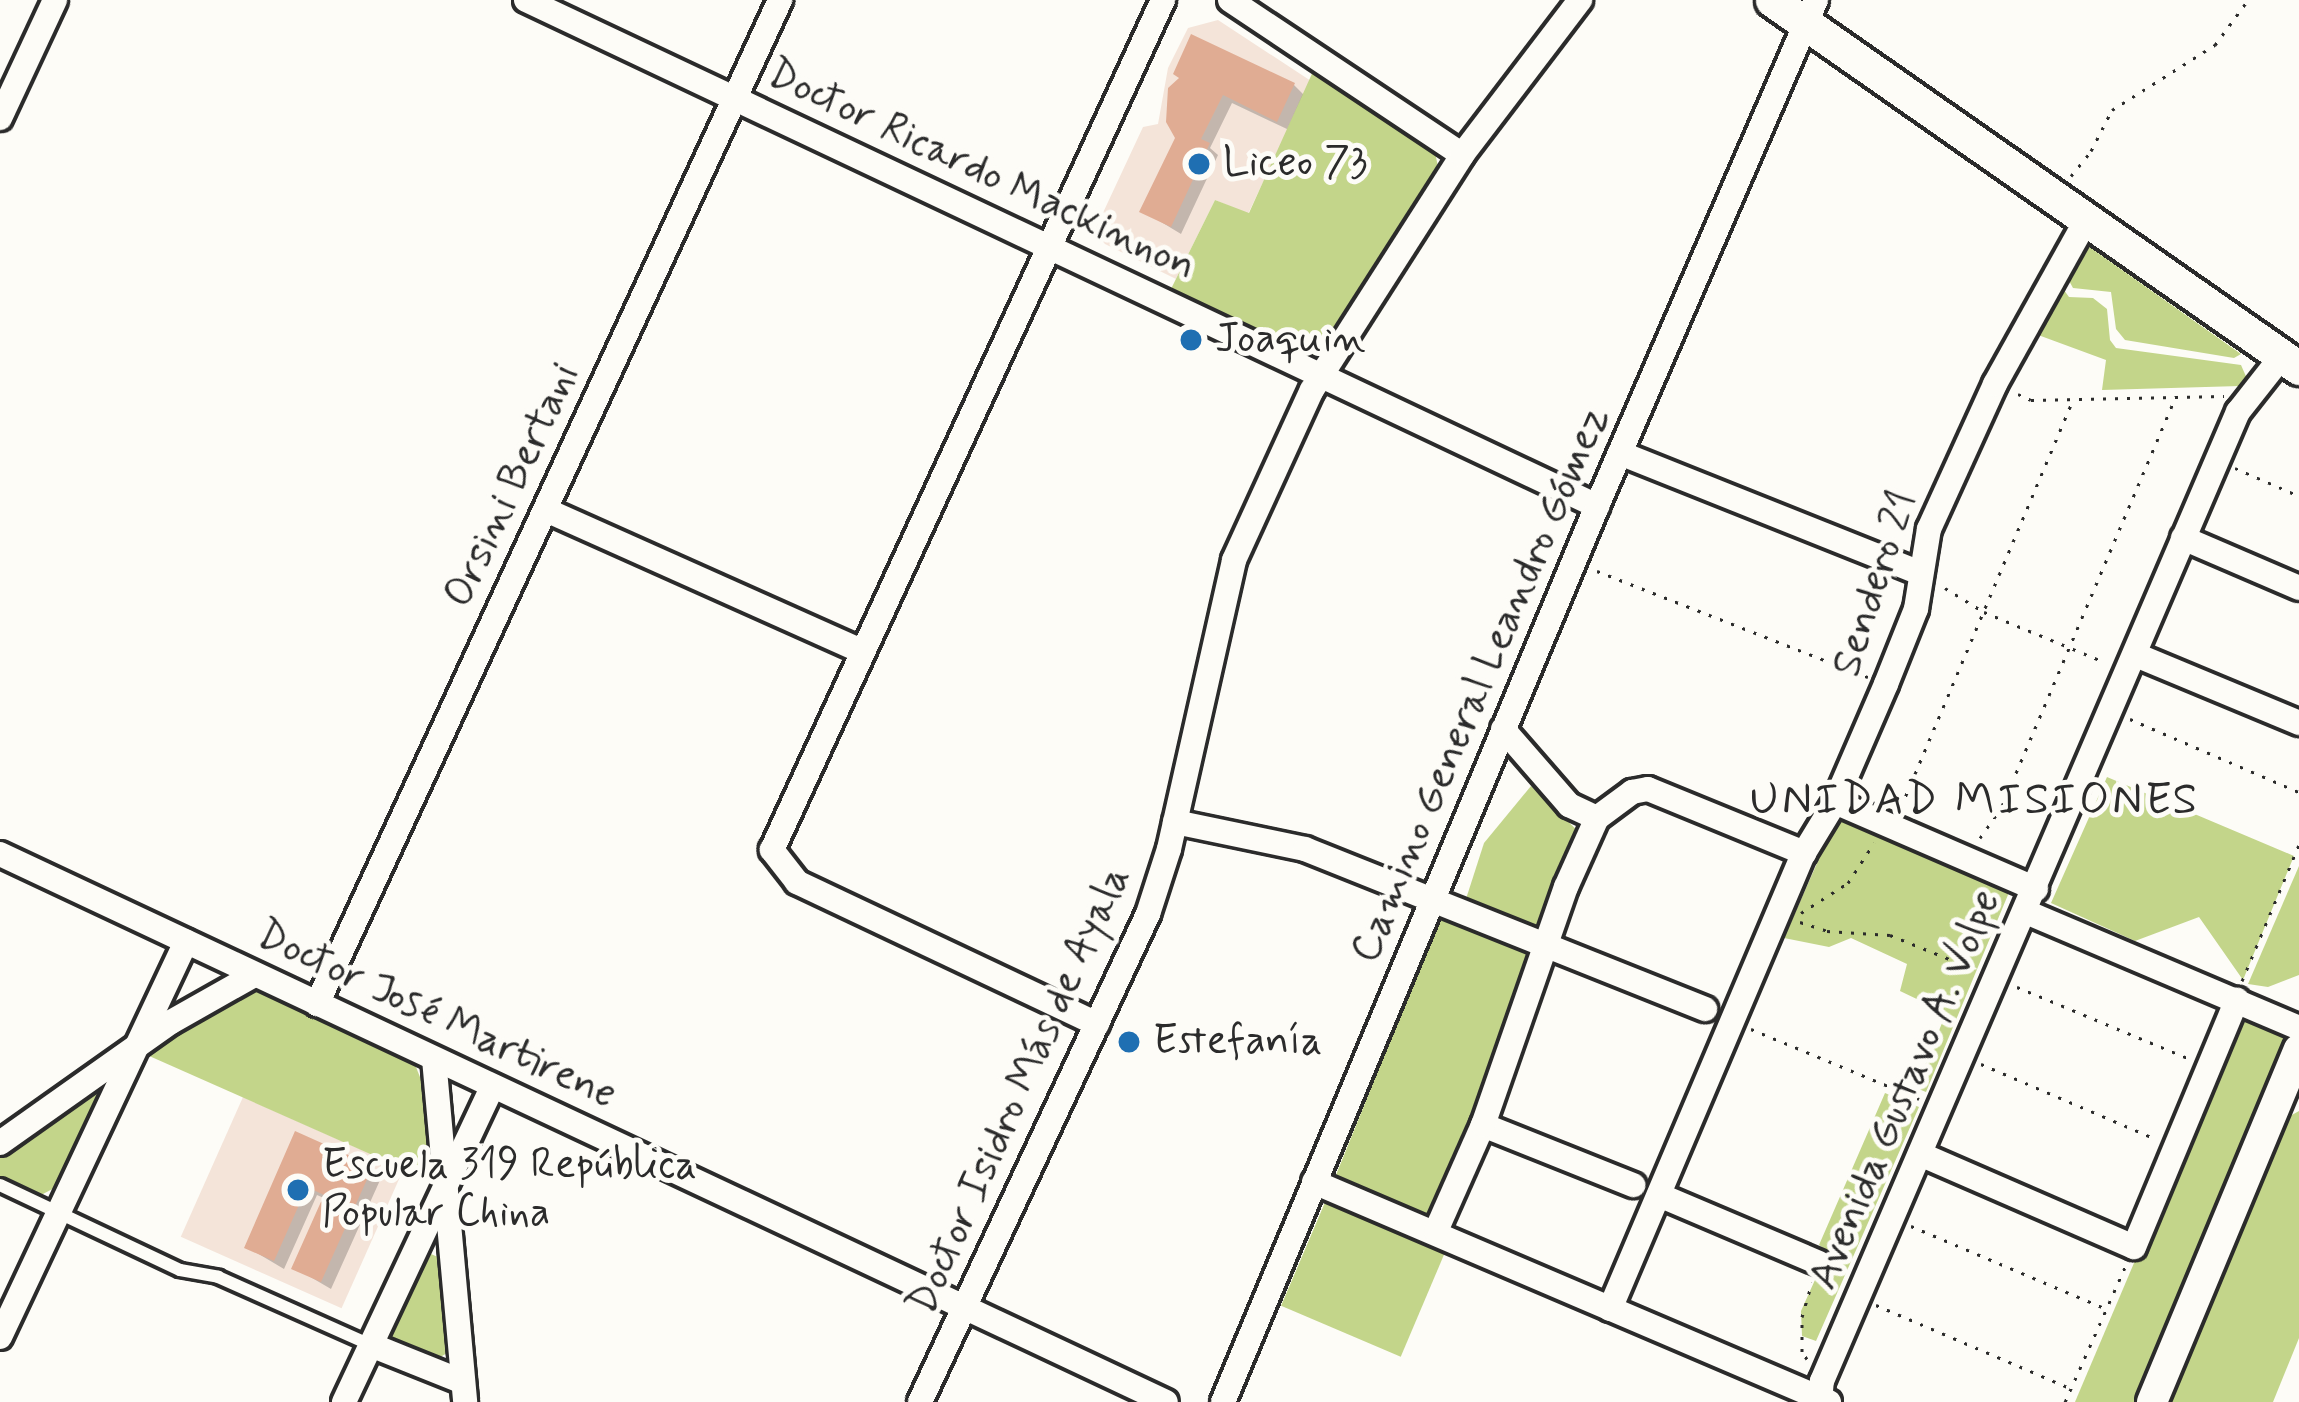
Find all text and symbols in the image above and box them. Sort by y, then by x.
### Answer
street label: Doctor Ricardo Mackinnon [759,50,1203,292]
place label: Liceo 73 [1223,139,1367,189]
marker: Liceo 73 [1186,151,1212,177]
place label: Joaquin [1215,315,1365,365]
marker: Joaquin [1178,327,1204,353]
street label: Orsini Bertani [435,356,591,616]
street label: Camino General Leandro Gómez [1341,401,1621,969]
street label: Sendero 21 [1822,485,1930,683]
district label: UNIDAD MISIONES [1750,774,2200,828]
street label: Doctor Isidro Más de Ayala [899,861,1141,1321]
street label: Avenida Gustavo A. Volpe [1798,881,2014,1299]
street label: Doctor José Martirene [245,909,627,1123]
place label: Estefanía [1153,1017,1322,1067]
marker: Estefanía [1116,1029,1142,1055]
place label: Escuela 319 República Popular China [322,1141,697,1240]
marker: Escuela 319 República Popular China [285,1177,311,1203]

